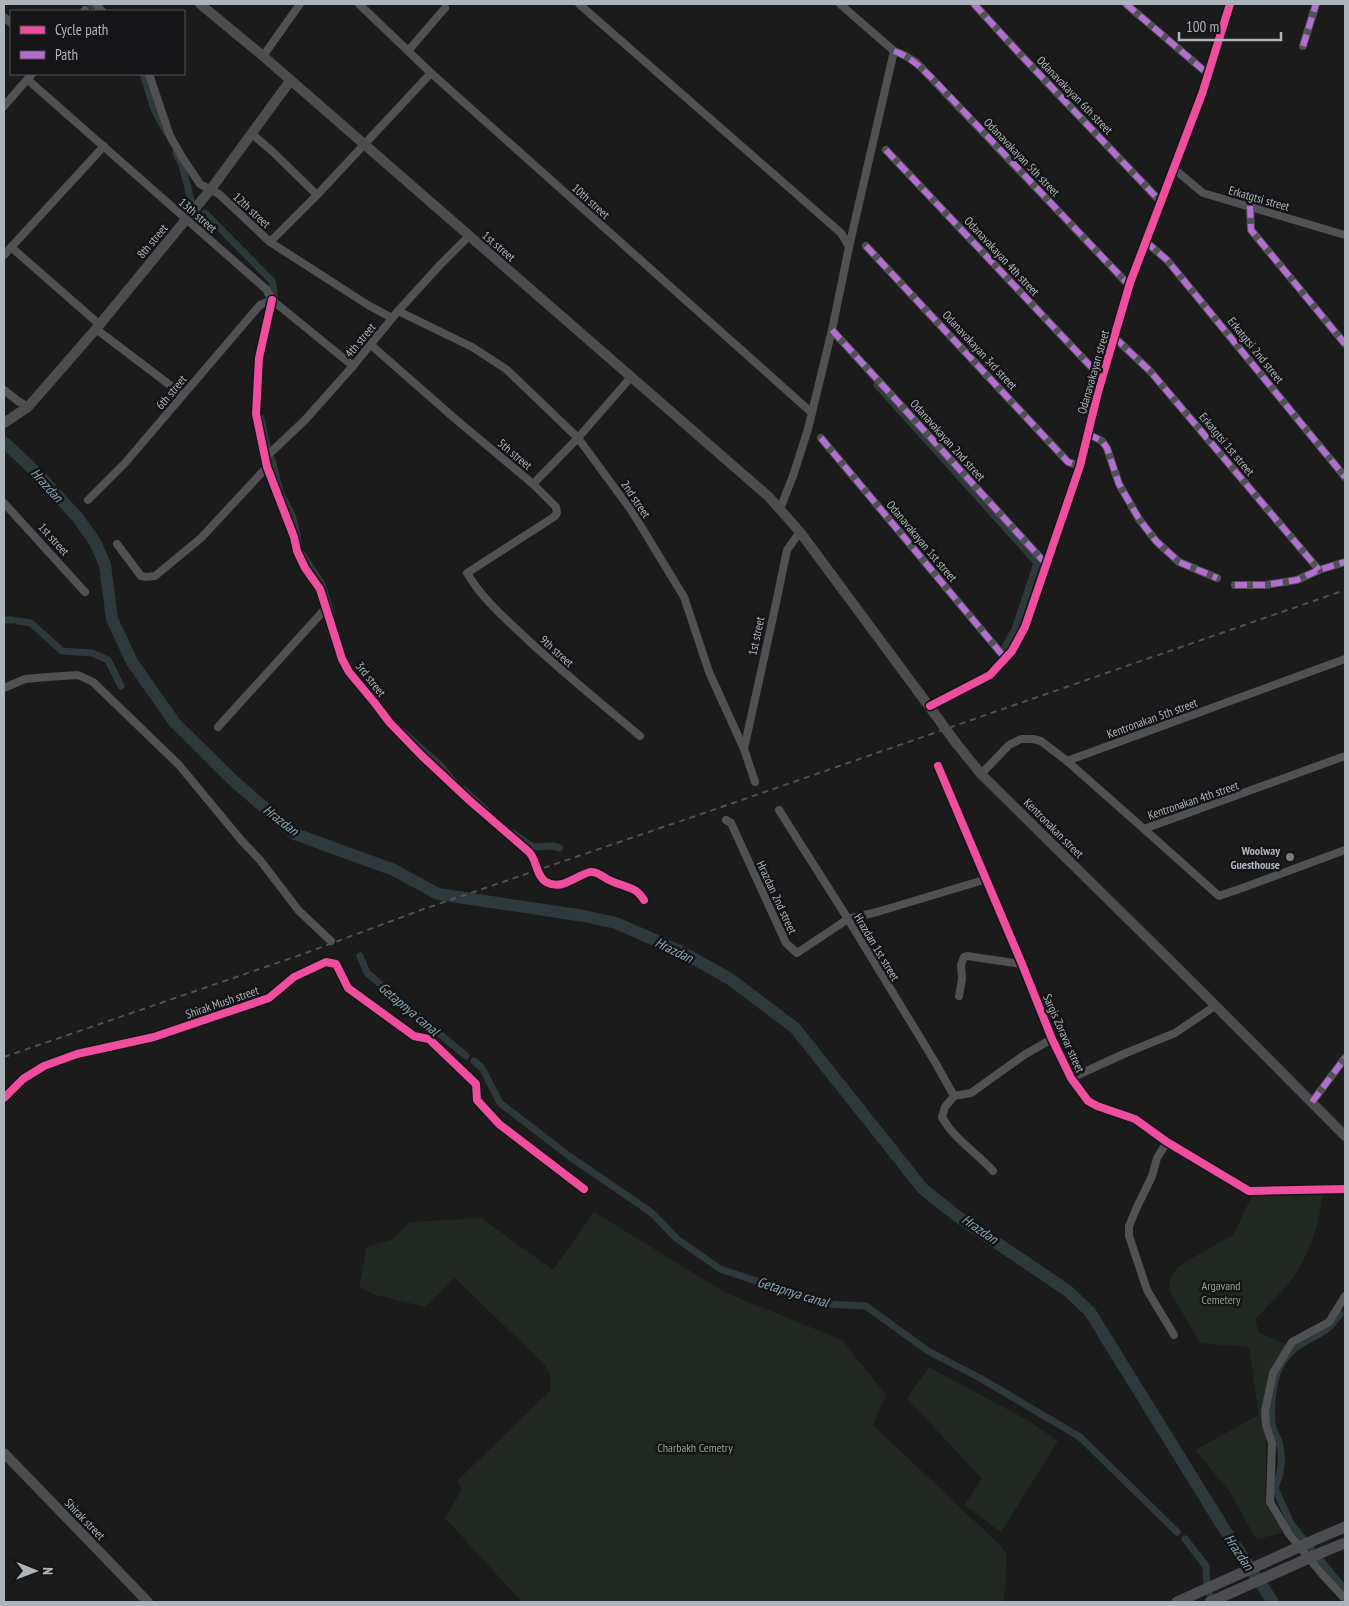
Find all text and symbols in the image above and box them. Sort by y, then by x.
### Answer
legend [10,10,185,75]
scale bar [1179,10,1282,42]
text: 100 m [1186,17,1219,36]
text: Cycle path [55,20,108,39]
text: Path [55,45,78,64]
street label: Odanavakayan 6th street [1034,53,1117,138]
street label: Odanavakayan 5th street [981,115,1064,200]
street label: 10th street [569,180,614,222]
street label: Erkatgtsi street [1227,182,1292,214]
street label: 12th street [230,189,274,232]
street label: 13th street [176,194,221,236]
street label: Odanavakayan 4th street [961,213,1043,299]
street label: 8th street [133,220,171,261]
street label: 1st street [479,228,519,265]
street label: Odanavakayan 3rd street [939,307,1021,393]
street label: Erkatgtsi 2nd street [1225,314,1288,387]
street label: 4th street [341,319,379,360]
street label: Odanavakayan street [1074,328,1112,416]
street label: 6th street [152,371,190,412]
street label: Odanavakayan 2nd street [907,396,989,484]
street label: Erkatgtsi 1st street [1196,409,1258,479]
street label: 5th street [495,435,536,473]
water label: Hrazdan [27,464,68,506]
street label: 2nd street [618,477,654,521]
street label: Odanavakayan 1st street [884,497,961,585]
street label: 1st street [35,519,73,559]
street label: 1st street [745,615,768,657]
street label: 9th street [537,632,578,671]
street label: 3rd street [353,659,390,700]
street label: Kentronakan 5th street [1105,694,1200,741]
street label: Kentronakan 4th street [1146,777,1241,823]
street label: Kentronakan street [1021,795,1088,862]
water label: Hrazdan [260,801,303,840]
place label: Woolway Guesthouse [1230,843,1280,872]
marker: Woolway Guesthouse [1284,851,1296,863]
street label: Hrazdan 2nd street [754,858,801,937]
street label: Hrazdan 1st street [851,911,903,984]
water label: Hrazdan [652,933,697,967]
water label: Getapnya canal [375,978,444,1041]
street label: Shirak Mush street [183,982,261,1022]
street label: Sargis Zoravar street [1040,991,1088,1075]
water label: Hrazdan [959,1210,1002,1248]
water label: Getapnya canal [755,1273,833,1312]
park label: Argavand Cemetery [1202,1278,1241,1307]
park label: Charbakh Cemetry [657,1440,733,1455]
street label: Shirak street [62,1495,109,1543]
water label: Hrazdan [1220,1530,1258,1574]
north arrow [10,1546,60,1596]
text: N [39,1567,57,1575]

